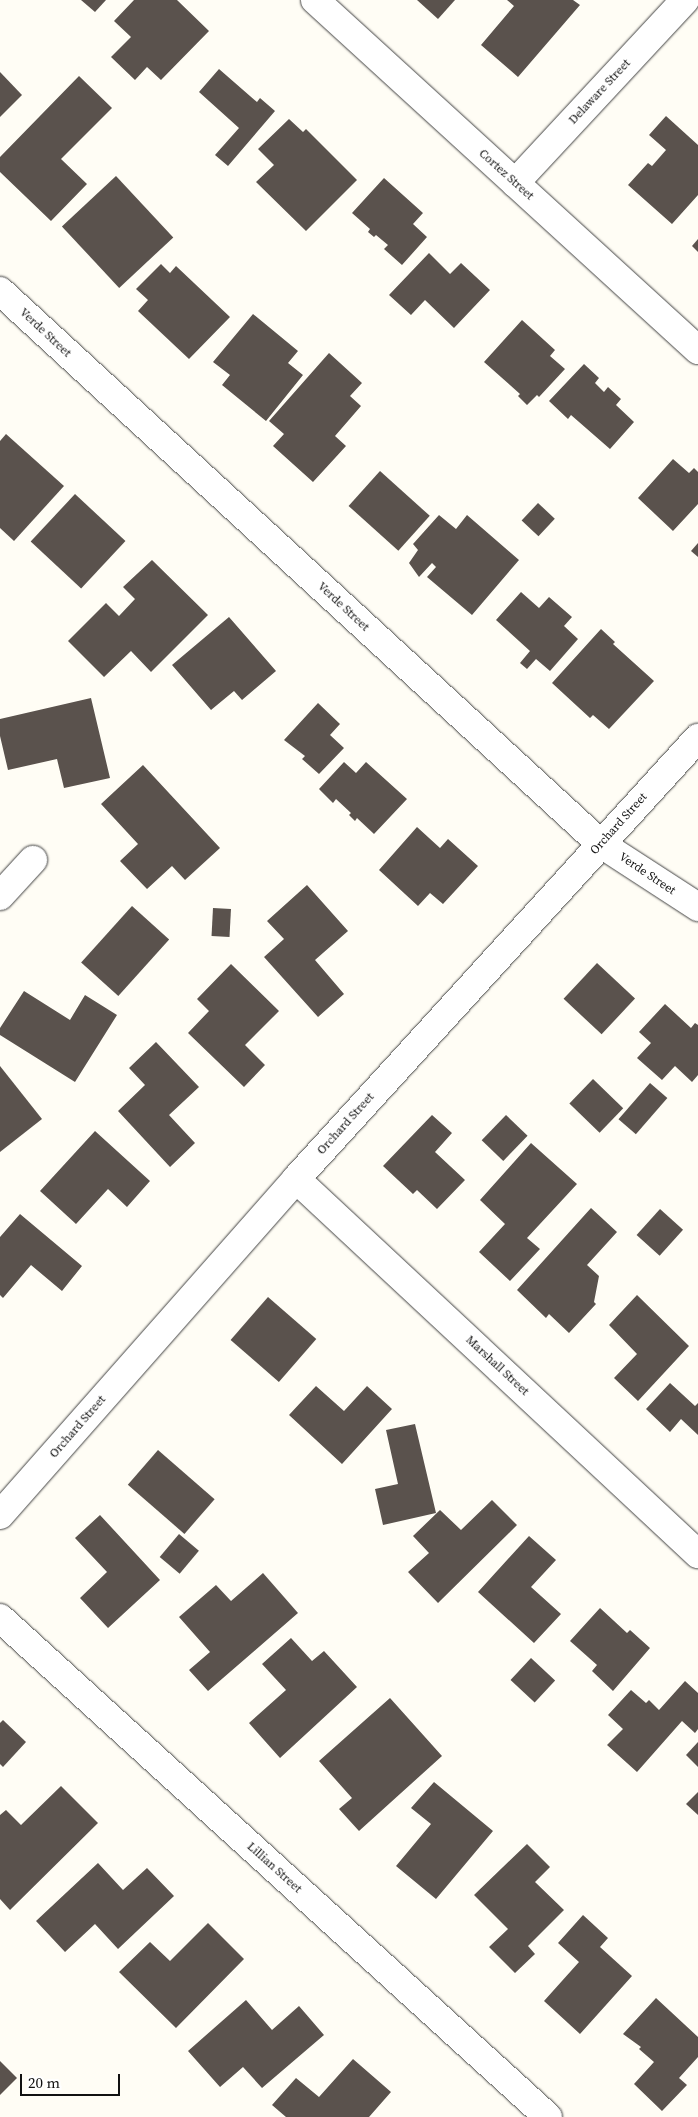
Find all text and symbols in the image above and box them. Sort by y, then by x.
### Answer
street label: Delaware Street [566,56,634,128]
street label: Cortez Street [476,147,536,203]
street label: Verde Street [16,306,74,360]
street label: Verde Street [314,580,372,634]
street label: Orchard Street [588,790,650,858]
street label: Verde Street [616,850,678,898]
street label: Orchard Street [315,1090,377,1158]
street label: Marshall Street [462,1333,532,1399]
street label: Orchard Street [47,1393,109,1461]
street label: Lillian Street [244,1840,304,1896]
scale bar [22,2064,122,2096]
text: 20 m [28,2072,60,2093]

